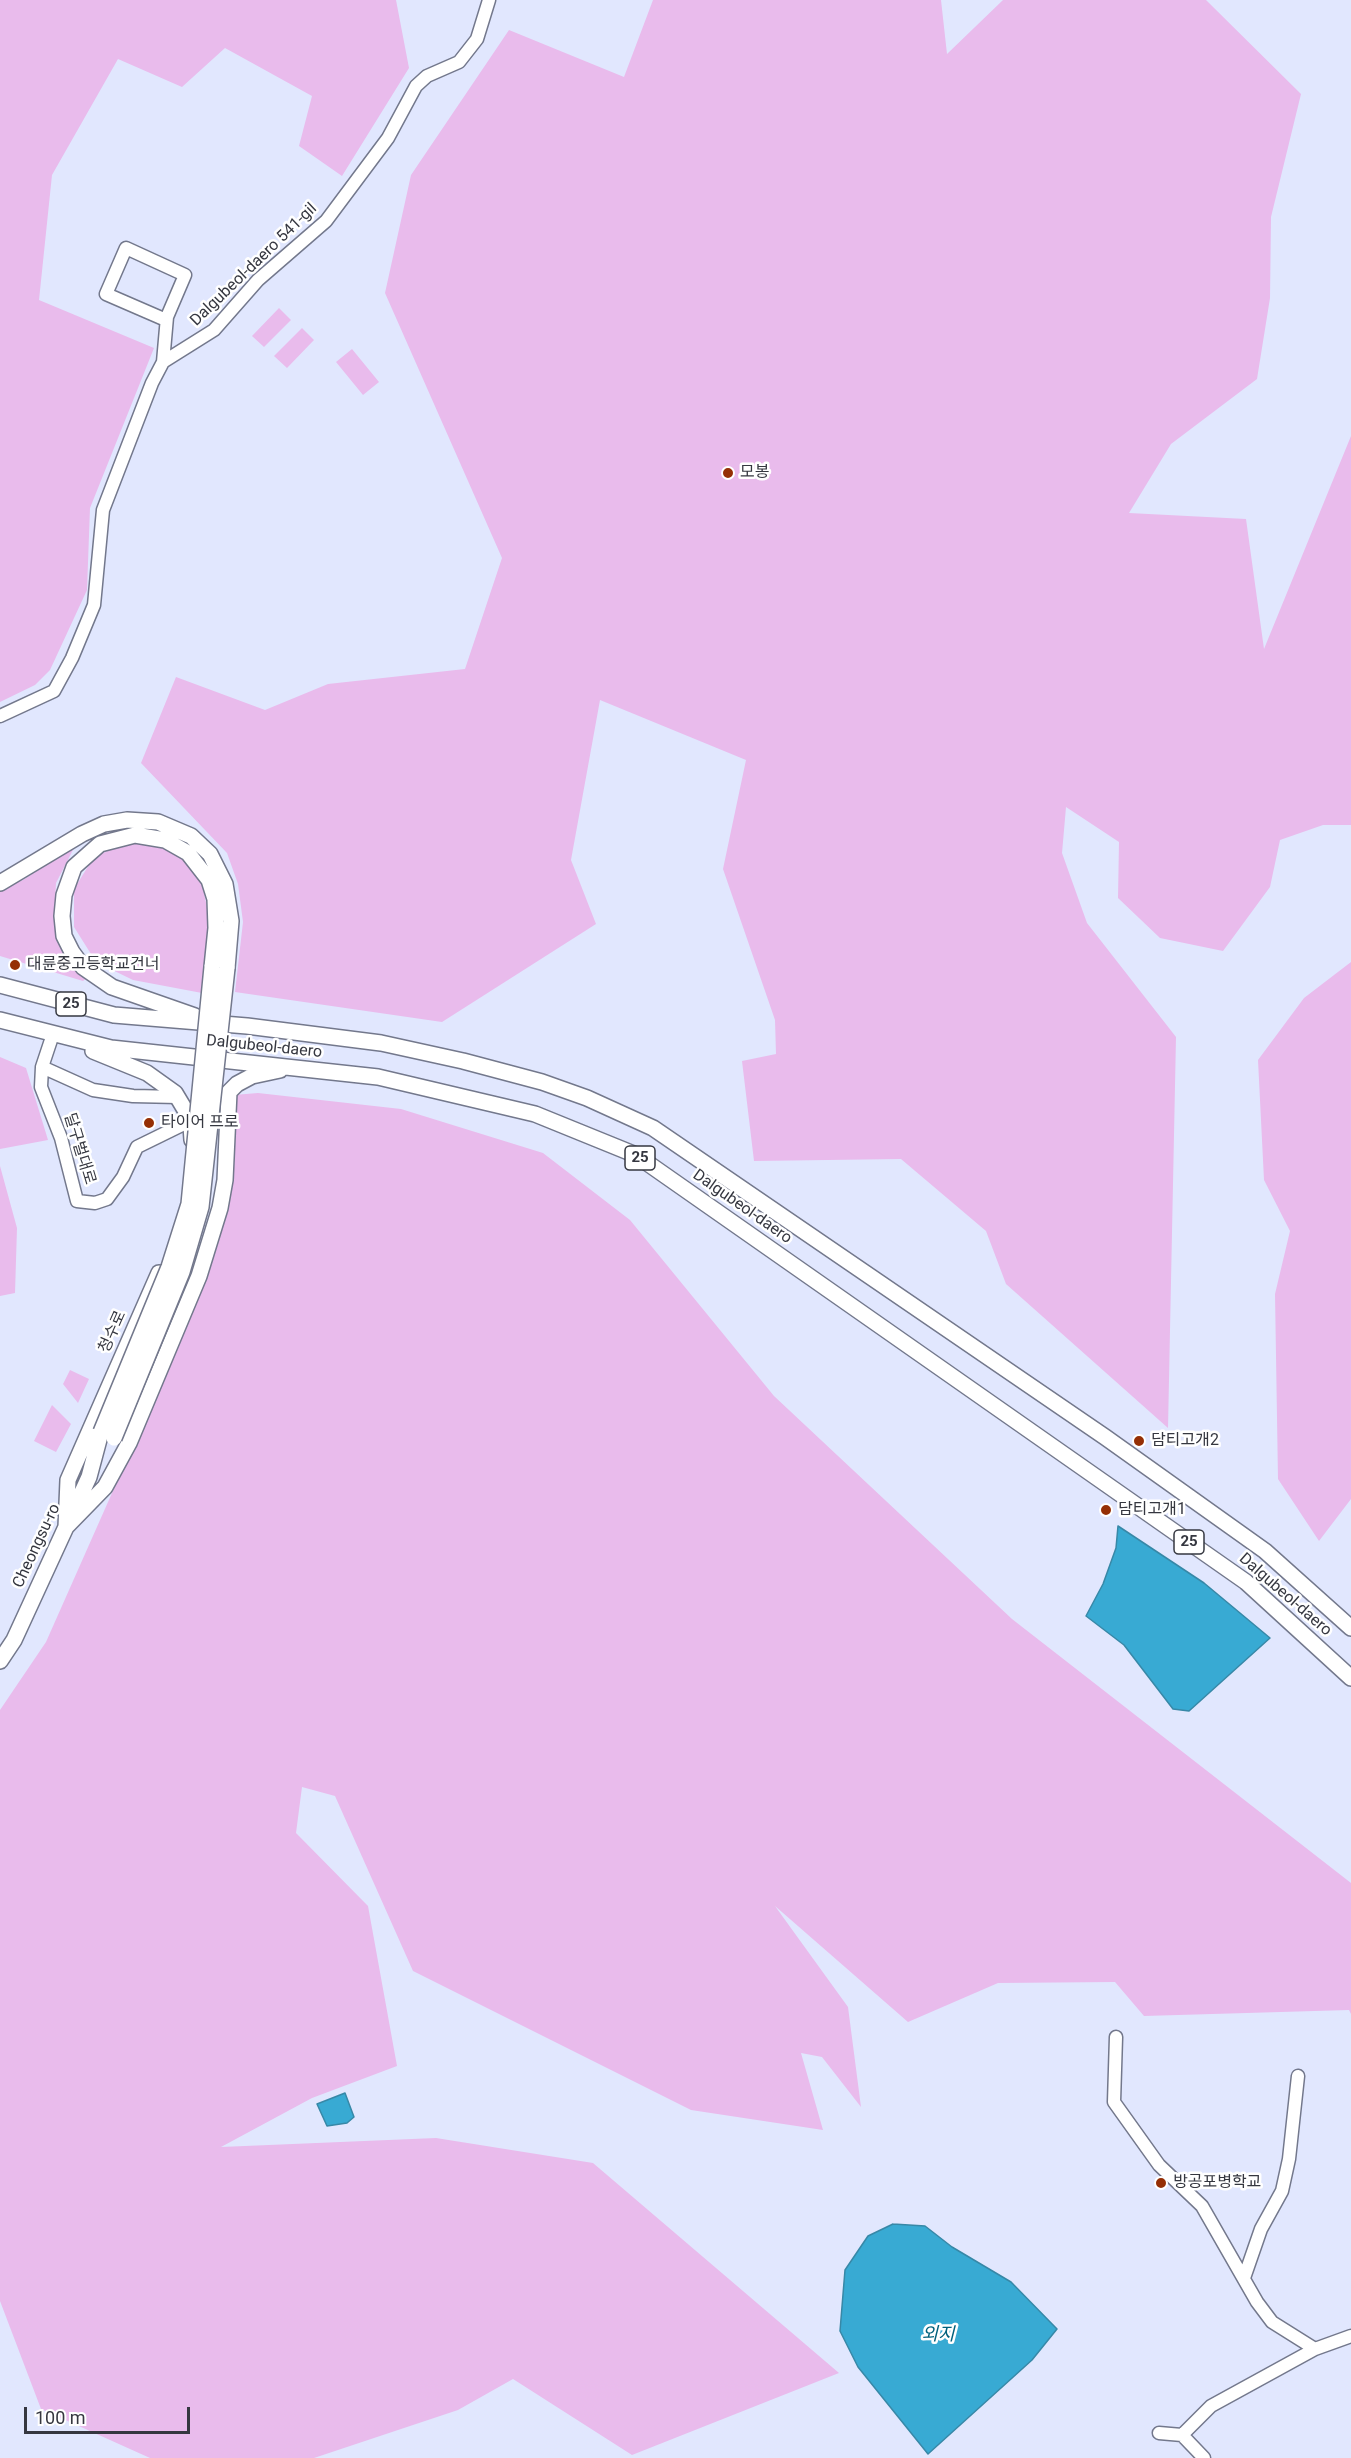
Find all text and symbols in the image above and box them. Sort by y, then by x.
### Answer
street label: Dalgubeol-daero 541-gil [187,200,321,330]
place label: 모봉 [740,463,769,483]
marker: 모봉 [721,466,735,480]
place label: 대륜중고등학교건너 [27,955,159,975]
marker: 대륜중고등학교건너 [8,958,22,972]
road number: 25 [56,992,86,1016]
street label: Dalgubeol-daero [205,1031,323,1063]
street label: 달구벌대로 [59,1111,99,1187]
place label: 타이어 프로 [161,1113,239,1133]
marker: 타이어 프로 [142,1116,156,1130]
road number: 25 [625,1146,655,1170]
street label: Dalgubeol-daero [689,1166,795,1248]
street label: 청수로 [95,1308,131,1356]
place label: 담티고개2 [1151,1431,1219,1451]
marker: 담티고개2 [1132,1434,1146,1448]
place label: 담티고개1 [1118,1500,1186,1520]
street label: Cheongsu-ro [9,1501,65,1591]
marker: 담티고개1 [1099,1503,1113,1517]
road number: 25 [1174,1530,1204,1554]
street label: Dalgubeol-daero [1235,1550,1335,1640]
place label: 방공포병학교 [1173,2173,1261,2193]
marker: 방공포병학교 [1154,2176,1168,2190]
water label: 외지 [921,2324,955,2346]
scale bar [27,2395,194,2433]
text: 100 m [35,2407,86,2428]

